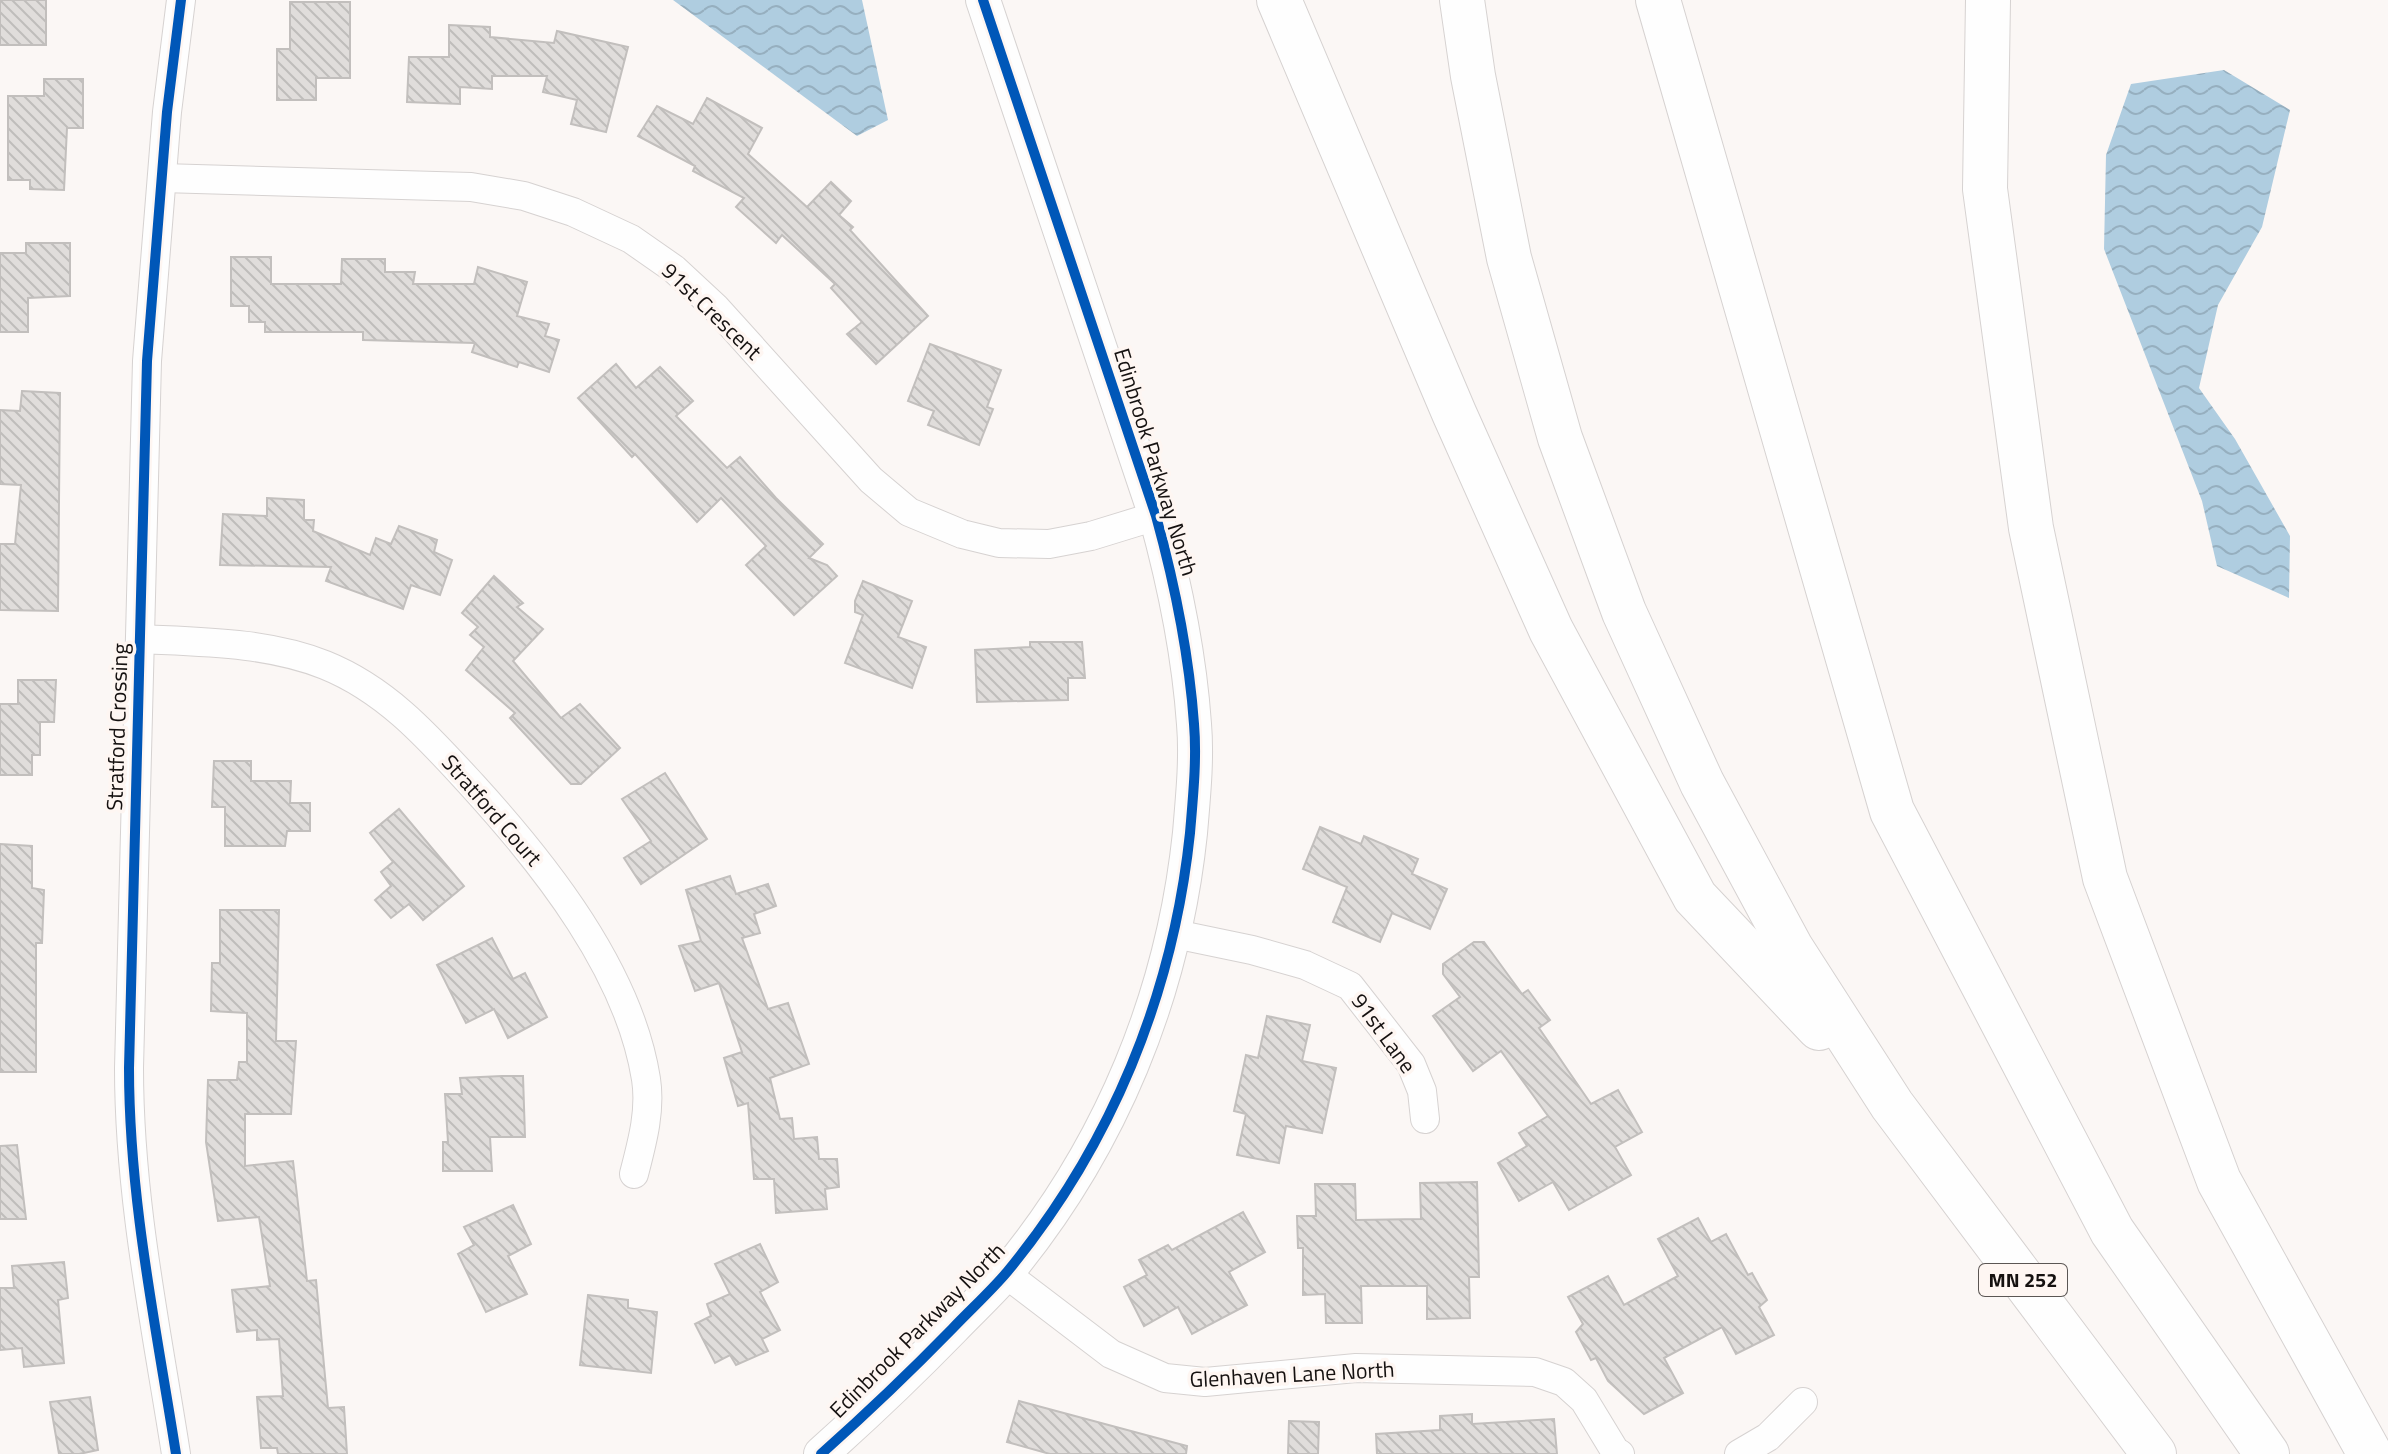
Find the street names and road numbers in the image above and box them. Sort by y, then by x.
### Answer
street label: 91st Crescent [654,254,770,368]
street label: Edinbrook Parkway North [1105,344,1207,580]
street label: Stratford Crossing [97,643,137,811]
street label: Stratford Court [434,747,551,874]
street label: 91st Lane [1343,986,1425,1080]
street label: Edinbrook Parkway North [821,1234,1013,1426]
road number: MN 252 [1979,1264,2067,1296]
street label: Glenhaven Lane North [1189,1352,1395,1396]

